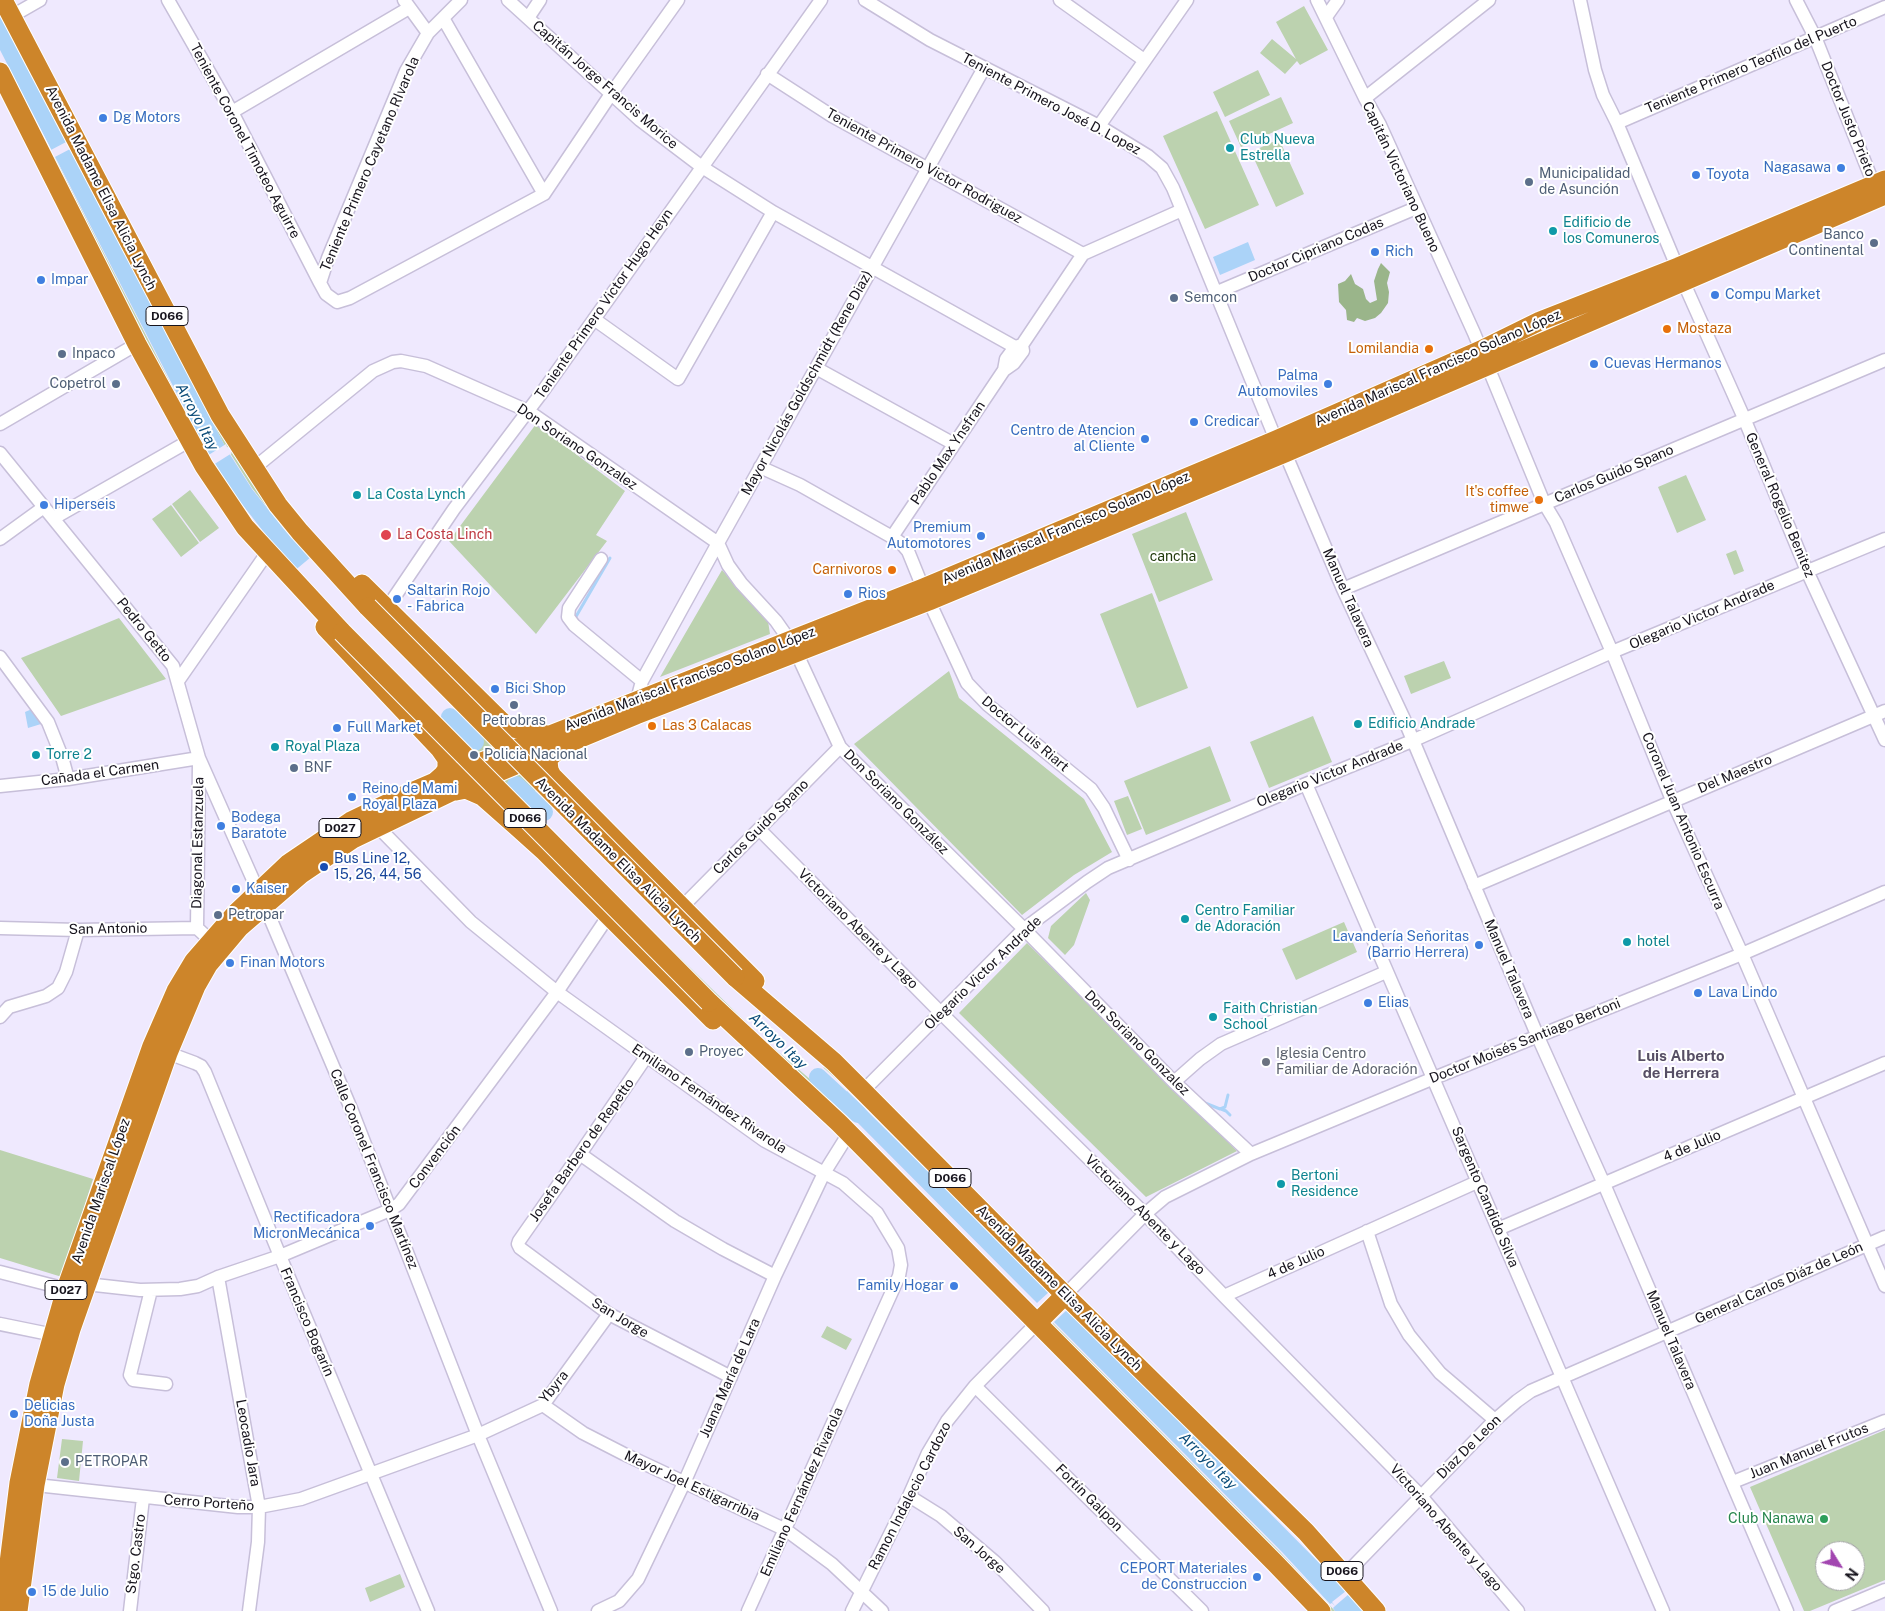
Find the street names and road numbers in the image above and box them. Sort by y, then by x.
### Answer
street label: Teniente Primero Teofilo del Puerto [1643,13,1859,117]
street label: Capitán Jorge Francis Morice [529,17,681,153]
street label: Teniente Coronel Timoteo Aguirre [186,41,304,241]
street label: Teniente Primero José D. Lopez [959,50,1143,158]
street label: Teniente Primero Cayetano RIvarola [317,54,423,274]
street label: Doctor Justo Prieto [1817,59,1879,179]
street label: Avenida Madame Elisa Alicia Lynch [42,83,160,293]
street label: Capitán Victoriano Bueno [1359,99,1443,255]
street label: Teniente Primero Victor Rodriguez [823,105,1025,227]
street label: Teniente Primero Victor Hugo Heyn [532,206,676,402]
street label: Doctor Cipriano Codas [1246,214,1386,286]
street label: Mayor Nicolás Goldschmidt (Rene Diaz) [738,268,876,498]
road number: D066 [146,306,188,326]
street label: Avenida Mariscal Francisco Solano López [1312,306,1564,430]
street label: Pablo Max Ynsfran [907,398,989,508]
street label: Don Soriano Gonzalez [514,400,640,494]
street label: General Rogelio Benitez [1742,430,1818,580]
street label: Carlos Guido Spano [1552,441,1676,507]
street label: Avenida Mariscal Francisco Solano López [940,468,1192,588]
street label: Manuel Talavera [1319,546,1377,650]
street label: Olegario Victor Andrade [1627,577,1777,653]
street label: Pedro Getto [113,595,175,665]
street label: Avenida Mariscal Francisco Solano López [562,623,818,735]
street label: Doctor Luis Riart [978,693,1072,775]
street label: Coronel Juan Antonio Escurra [1638,730,1728,912]
street label: Olegario Victor Andrade [1254,737,1406,811]
street label: Don Soriano González [840,746,952,858]
street label: Del Maestro [1695,751,1775,797]
street label: Cañada el Carmen [40,756,160,790]
street label: Avenida Madame Elisa Alicia Lynch [532,774,704,946]
street label: Carlos Guido Spano [710,776,812,878]
street label: Diagonal Estanzuela [188,777,208,909]
road number: D066 [504,808,546,828]
road number: D027 [319,818,361,838]
street label: Victoriano Abente y Lago [794,865,922,993]
street label: Olegario Victor Andrade [921,913,1045,1033]
street label: Manuel Talavera [1480,917,1538,1021]
street label: San Antonio [68,920,148,938]
street label: Don Soriano Gonzalez [1081,987,1193,1099]
street label: Doctor Moisés Santiago Bertoni [1427,995,1623,1087]
street label: Emiliano Fernández Rivarola [628,1041,790,1157]
street label: Calle Coronel Francisco Martínez [326,1067,422,1271]
street label: Josefa Barbero de Repetto [526,1075,638,1225]
street label: Avenida Mariscal López [68,1116,134,1266]
street label: Convención [406,1122,464,1192]
street label: Sargento Candido Silva [1448,1124,1522,1270]
street label: 4 de Julio [1661,1126,1723,1166]
street label: Victoriano Abente y Lago [1081,1151,1209,1279]
road number: D066 [929,1168,971,1188]
street label: Avenida Madame Elisa Alicia Lynch [973,1202,1145,1374]
street label: General Carlos Diáz de León [1692,1238,1866,1328]
street label: 4 de Julio [1265,1243,1327,1283]
street label: Francisco Bogarín [276,1265,338,1379]
road number: D027 [45,1280,87,1300]
street label: Manuel Talavera [1642,1288,1700,1392]
street label: San Jorge [588,1294,652,1342]
street label: Juana María de Lara [696,1316,764,1440]
street label: Ybyra [536,1367,572,1407]
street label: Leocadio Jara [232,1398,264,1488]
street label: Emiliano Fernández Rivarola [757,1405,847,1579]
street label: Diaz De Leon [1433,1411,1505,1483]
street label: Ramon Indalecio Cardozo [865,1419,955,1573]
street label: Juan Manuel Frutos [1747,1419,1871,1483]
street label: Mayor Joel Estigarribia [622,1447,762,1525]
street label: Fortín Galpon [1052,1461,1126,1535]
street label: Victoriano Abente y Lago [1386,1461,1506,1595]
street label: Cerro Porteño [163,1491,255,1515]
street label: Stgo. Castro [123,1513,149,1595]
street label: San Jorge [950,1523,1008,1577]
road number: D066 [1321,1562,1363,1580]

